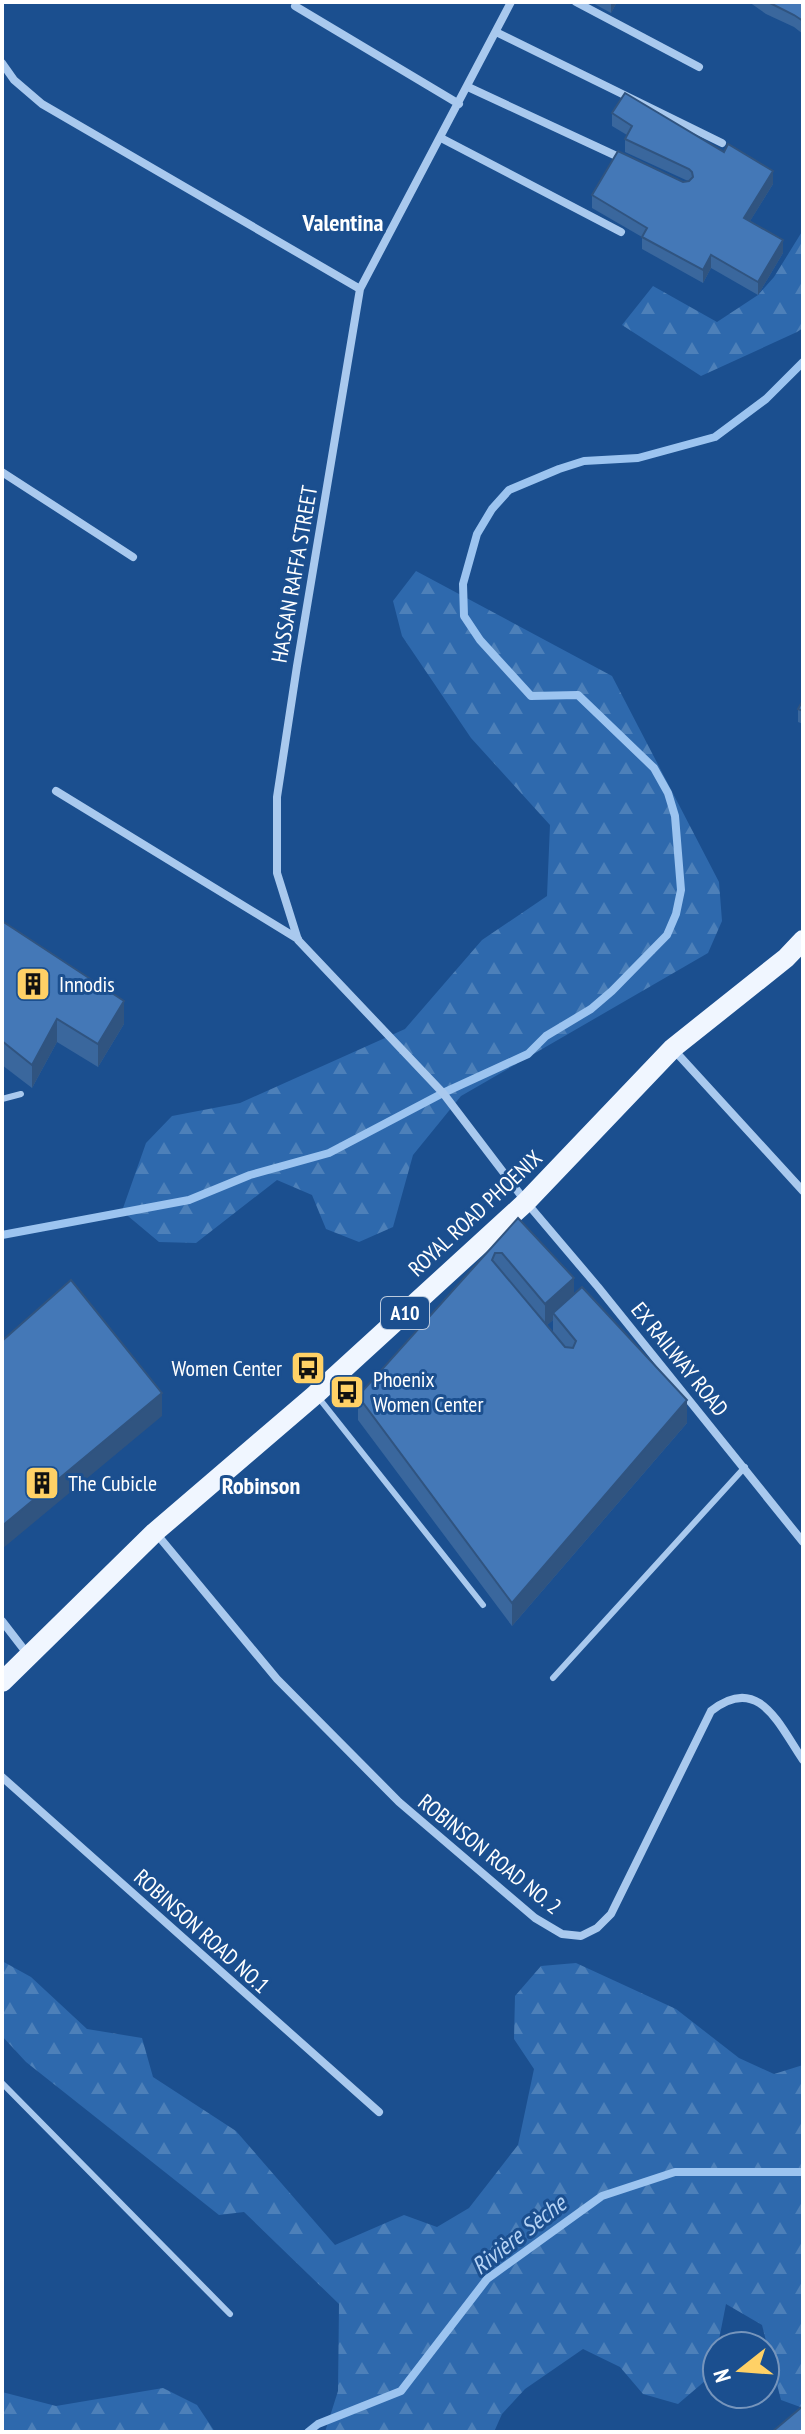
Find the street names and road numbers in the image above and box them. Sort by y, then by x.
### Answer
street label: HASSAN RAFFA STREET [265,483,323,665]
street label: ROYAL ROAD PHOENIX [402,1144,548,1282]
street label: EX RAILWAY ROAD [625,1296,735,1422]
road number: A10 [381,1297,429,1329]
street label: ROBINSON ROAD NO. 2 [413,1788,567,1920]
street label: ROBINSON ROAD NO.1 [128,1863,276,1999]

